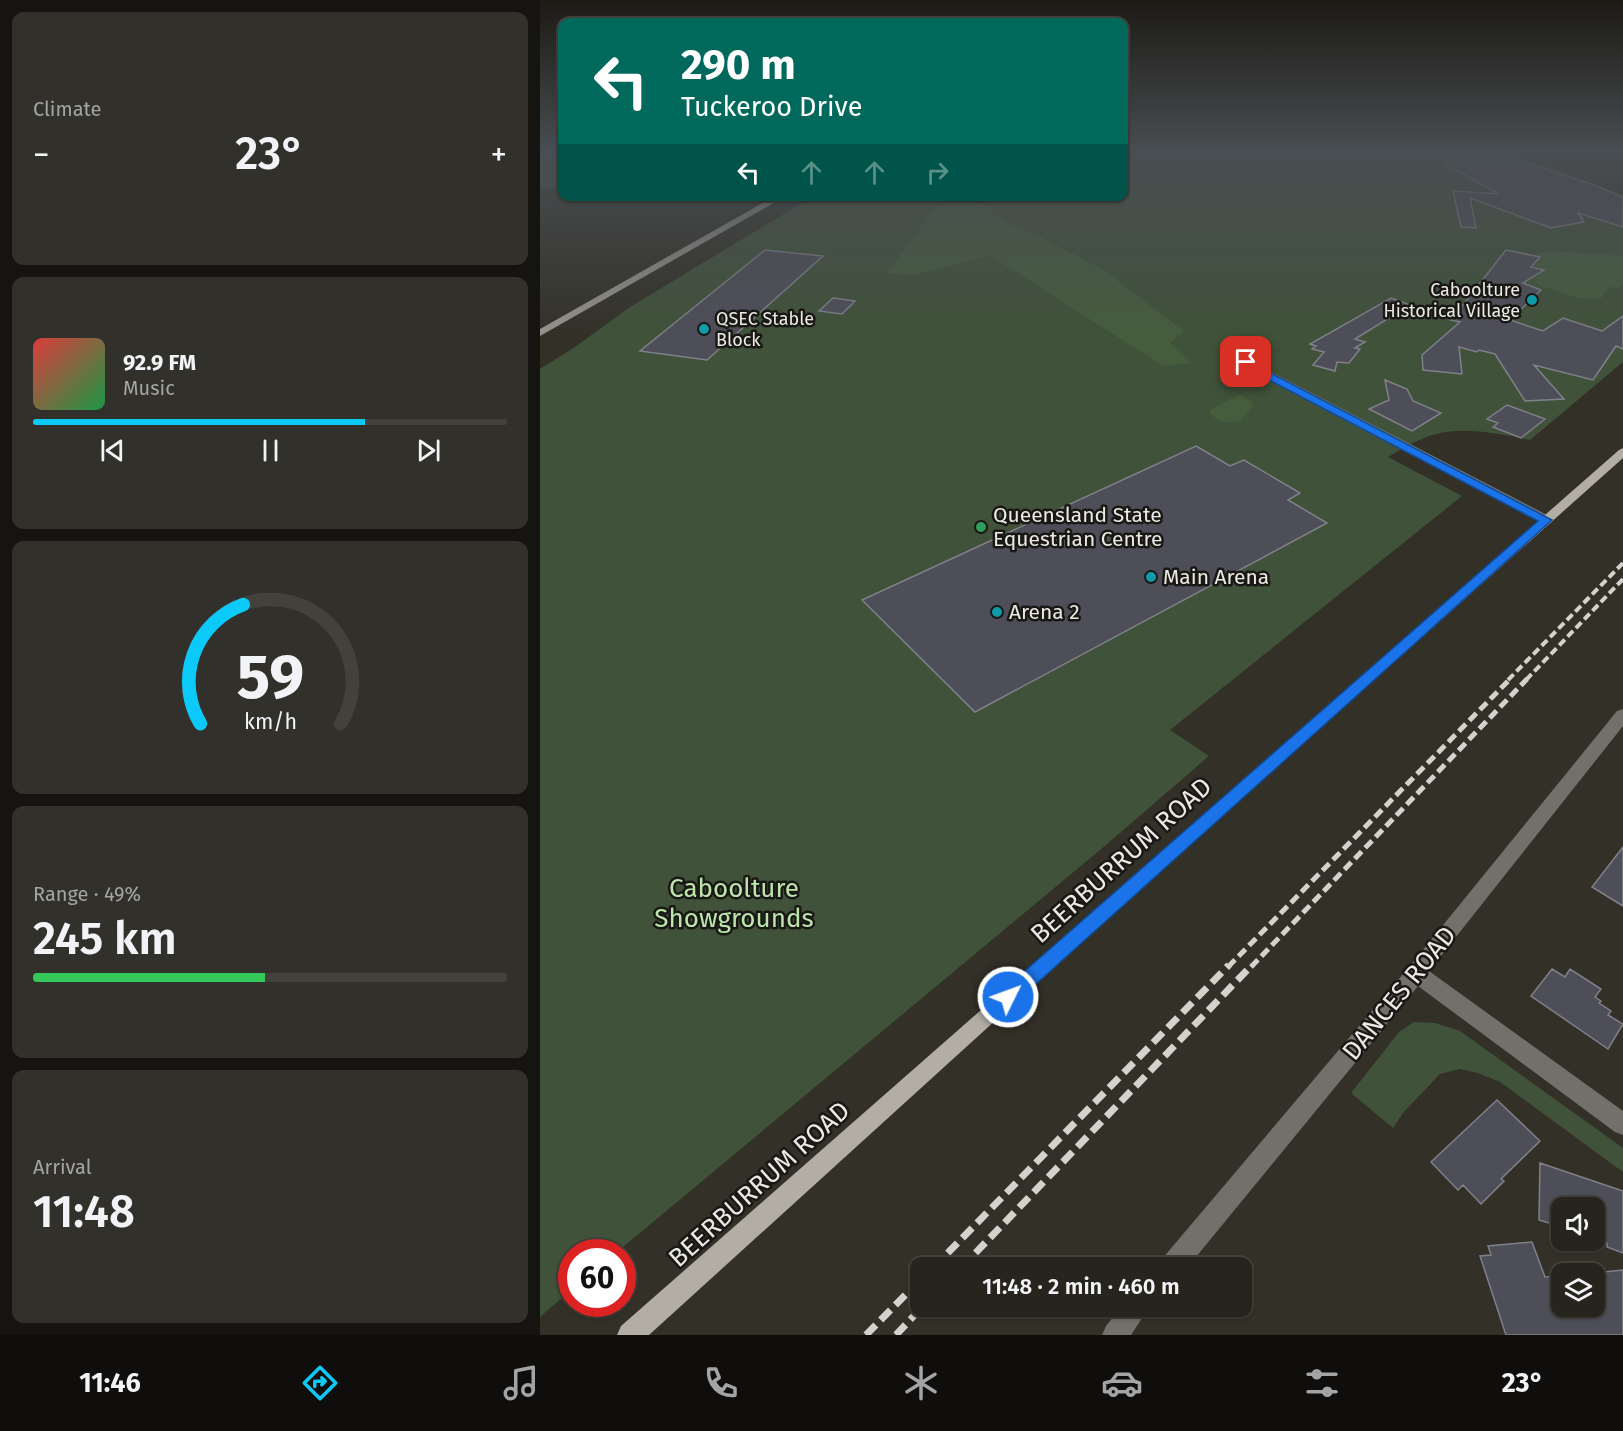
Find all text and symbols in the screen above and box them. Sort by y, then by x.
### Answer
text: 290 m [681,40,796,90]
icon: left [582,42,660,120]
text: Tuckeroo Drive [681,91,862,123]
text: Climate [33,97,101,121]
text: 23° [235,127,305,181]
text: − [33,135,50,175]
text: + [491,135,507,175]
icon: left [732,156,765,189]
icon: ahead [795,156,828,189]
icon: ahead [858,156,891,189]
icon: right [921,156,954,189]
place label: Caboolture Historical Village [1383,279,1520,322]
marker: Caboolture Historical Village [1525,293,1539,307]
place label: QSEC Stable Block [716,308,814,351]
marker: QSEC Stable Block [697,322,711,336]
pin [1220,336,1271,387]
icon: arrive [1229,345,1262,378]
text: 92.9 FM [123,349,196,376]
text: Music [123,376,175,400]
icon: previous [96,434,129,467]
icon: pause [254,434,287,467]
icon: next [412,434,445,467]
place label: Queensland State Equestrian Centre [993,502,1162,552]
marker: Queensland State Equestrian Centre [974,520,988,534]
place label: Main Arena [1163,564,1269,590]
marker: Main Arena [1144,570,1158,584]
place label: Arena 2 [1009,599,1080,625]
marker: Arena 2 [990,605,1004,619]
text: 59 [236,641,304,716]
text: km/h [243,710,297,736]
street label: BEERBURRUM ROAD [1024,771,1218,950]
park label: Caboolture Showgrounds [654,873,814,934]
text: Range · 49% [33,882,141,906]
text: 245 km [33,912,177,966]
street label: DANCES ROAD [1336,920,1463,1067]
position arrow [976,965,1040,1029]
street label: BEERBURRUM ROAD [662,1095,856,1274]
text: Arrival [33,1155,92,1179]
text: 11:48 [33,1185,135,1239]
map controls [1551,1197,1605,1317]
button: sound [1551,1197,1605,1251]
speed limit sign: 60 [558,1239,636,1317]
button: layers [1551,1263,1605,1317]
text: 11:48 · 2 min · 460 m [982,1273,1180,1300]
icon: directions [299,1362,341,1404]
icon: music [500,1362,542,1404]
icon: phone [700,1362,742,1404]
icon: climate [900,1362,942,1404]
icon: car [1101,1362,1143,1404]
icon: filters [1301,1362,1343,1404]
text: 11:46 [79,1367,141,1399]
text: 23° [1502,1367,1544,1399]

